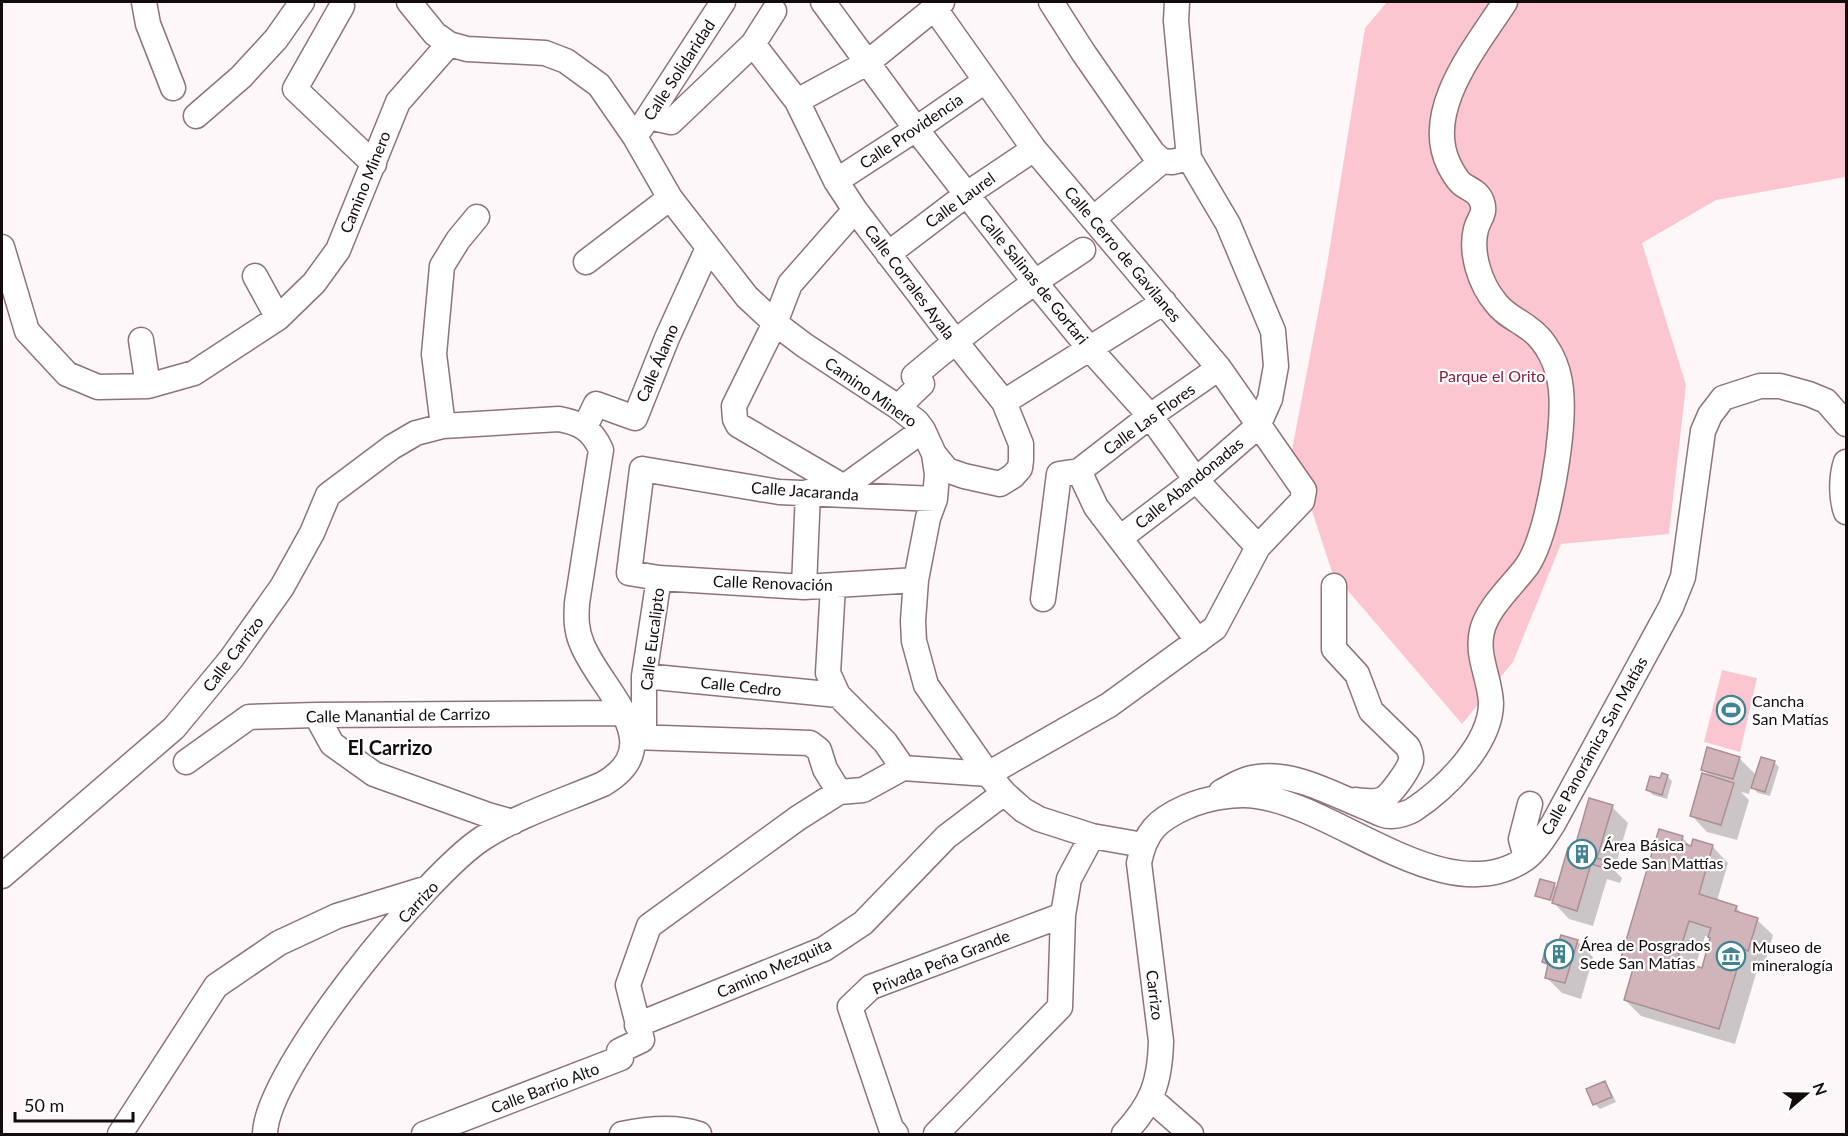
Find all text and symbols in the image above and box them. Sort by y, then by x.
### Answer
street label: Calle Solidaridad [639,16,718,124]
street label: Calle Providencia [855,89,966,172]
street label: Camino Minero [335,128,394,236]
street label: Calle Laurel [921,168,998,231]
street label: Calle Cerro de Gavilanes [1061,182,1186,325]
street label: Calle Salinas de Gortari [976,210,1093,348]
street label: Calle Corrales Ayala [861,221,960,343]
street label: Calle Álamo [632,321,681,405]
street label: Camino Minero [821,353,921,430]
park label: Parque el Orito [1439,366,1545,385]
street label: Calle Las Flores [1099,379,1198,458]
street label: Calle Abandonadas [1131,433,1247,532]
street label: Calle Jacaranda [751,477,859,504]
street label: Calle Renovación [713,571,833,594]
street label: Calle Eucalipto [636,586,667,691]
street label: Calle Carrizo [198,612,267,695]
street label: Calle Panorámica San Matías [1537,653,1651,838]
street label: Calle Cedro [700,672,782,699]
place label: Cancha San Matías [1752,691,1829,728]
sports icon: Cancha San Matías [1715,694,1747,726]
street label: Calle Manantial de Carrizo [306,703,490,726]
district label: El Carrizo [347,735,433,759]
place label: Área Básica Sede San Mattías [1603,835,1723,872]
building icon: Área Básica Sede San Mattías [1566,838,1598,870]
street label: Carrizo [394,877,442,927]
street label: Privada Peña Grande [869,925,1012,998]
street label: Camino Mezquita [714,934,834,1001]
place label: Área de Posgrados Sede San Matías [1580,935,1710,972]
place label: Museo de mineralogía [1752,937,1833,974]
building icon: Área de Posgrados Sede San Matías [1543,938,1575,970]
museum icon: Museo de mineralogía [1715,940,1747,972]
street label: Carrizo [1143,969,1168,1021]
street label: Calle Barrio Alto [488,1058,602,1117]
north arrow [1776,1064,1836,1124]
text: N [1810,1080,1832,1098]
scale bar [15,1085,134,1123]
text: 50 m [24,1094,64,1116]

